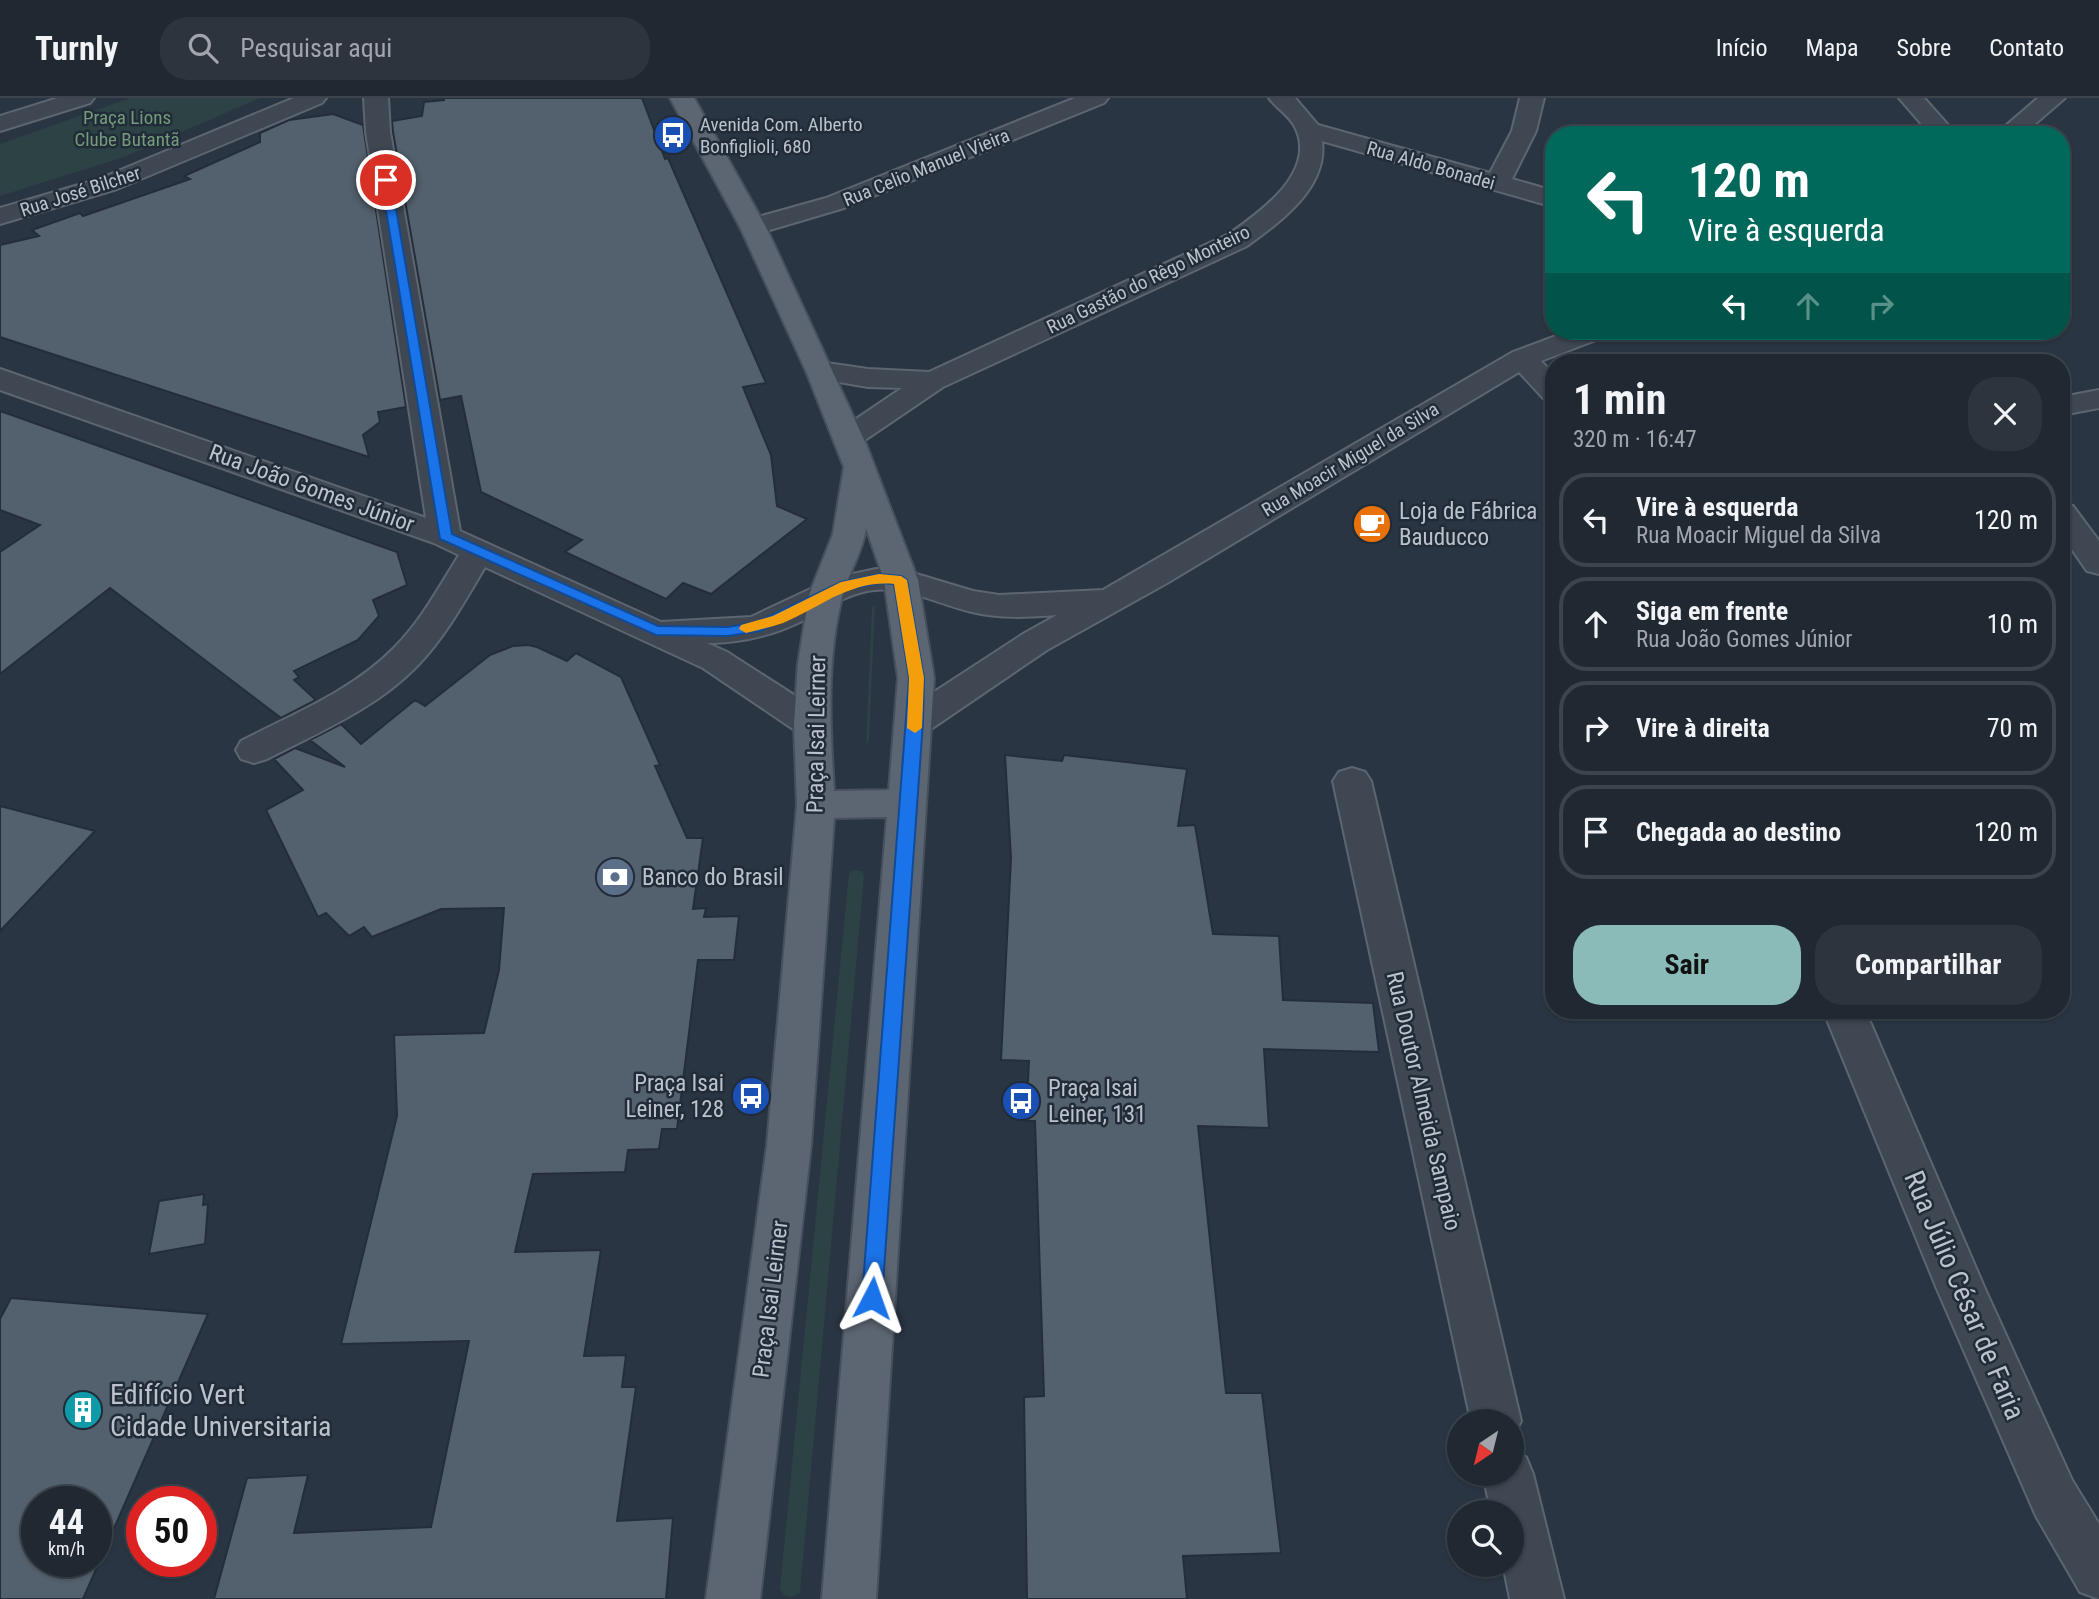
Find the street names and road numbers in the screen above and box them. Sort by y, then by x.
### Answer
street label: Rua Celio Manuel Vieira [840,124,1013,211]
street label: Rua Aldo Bonadei [1364,136,1498,195]
street label: Rua José Bilcher [17,161,143,222]
street label: Rua Gastão do Rêgo Monteiro [1043,220,1253,339]
street label: Rua Moacir Miguel da Silva [1258,397,1443,521]
street label: Rua João Gomes Júnior [206,439,418,538]
street label: Praça Isai Leirner [802,655,831,813]
street label: Rua Doutor Almeida Sampaio [1381,969,1466,1233]
street label: Rua Júlio César de Faria [1897,1166,2032,1425]
street label: Praça Isai Leirner [747,1219,794,1379]

